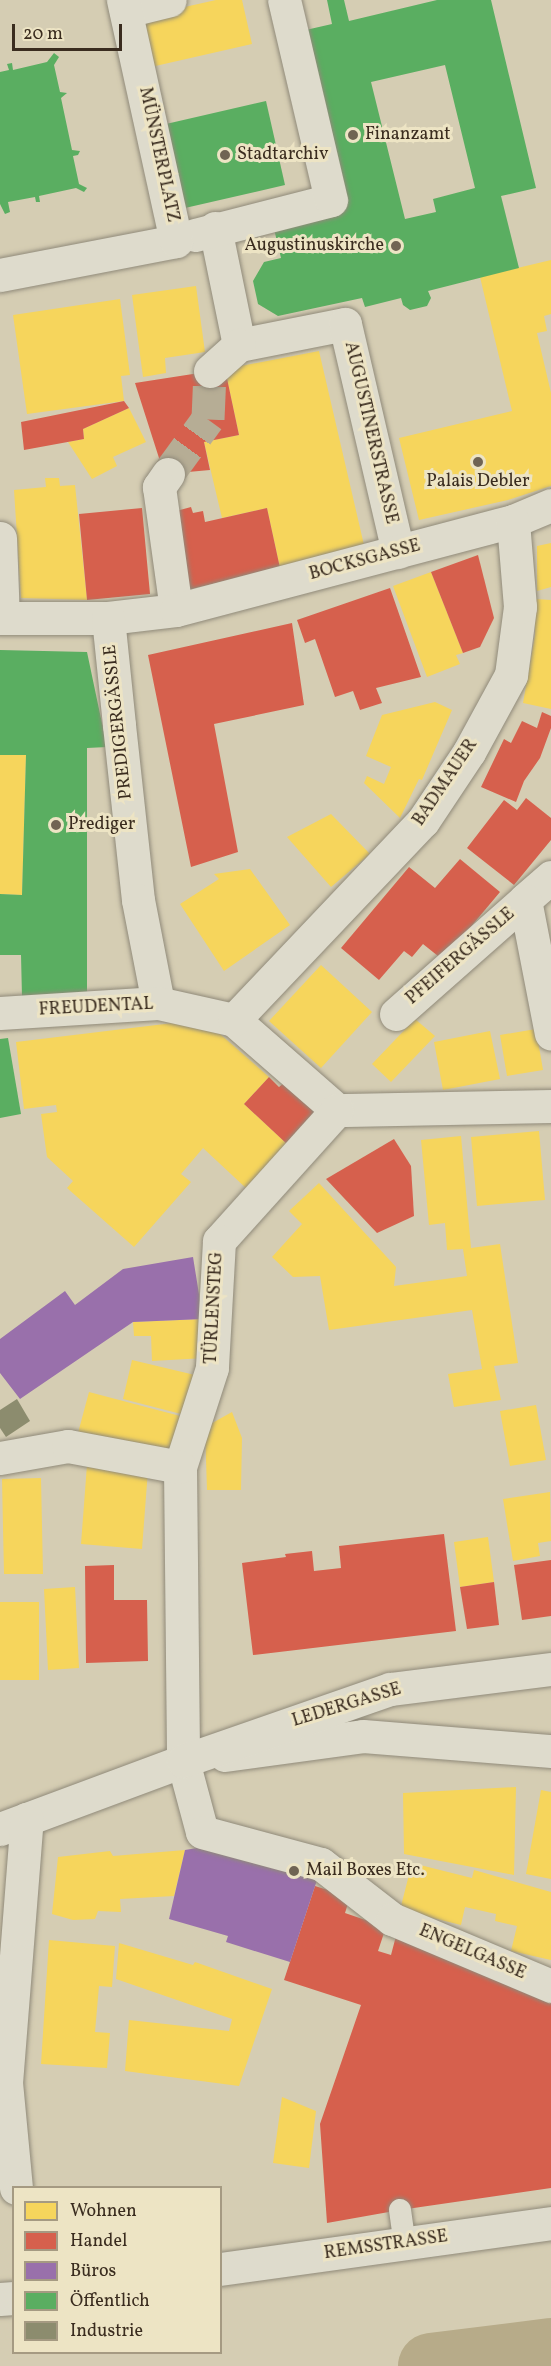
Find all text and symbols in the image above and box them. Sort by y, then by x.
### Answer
scale bar [15,12,124,50]
text: 20 m [23,22,63,47]
street label: MÜNSTERPLATZ [133,85,183,225]
place label: Finanzamt [365,124,451,146]
marker: Finanzamt [346,128,360,142]
place label: Stadtarchiv [237,144,328,166]
marker: Stadtarchiv [218,148,232,162]
place label: Augustinuskirche [245,235,384,257]
marker: Augustinuskirche [389,239,403,253]
street label: AUGUSTINERSTRASSE [339,340,401,526]
marker: Palais Debler [471,455,485,469]
place label: Palais Debler [426,471,530,493]
street label: BOCKSGASSE [307,536,423,586]
street label: PREDIGERGÄSSLE [100,644,138,800]
street label: BADMAUER [409,735,483,831]
place label: Prediger [68,814,135,836]
marker: Prediger [49,818,63,832]
street label: PFEIFERGÄSSLE [402,904,520,1010]
street label: FREUDENTAL [38,994,154,1022]
street label: TÜRLENSTEG [201,1251,229,1365]
street label: LEDERGASSE [290,1679,404,1733]
place label: Mail Boxes Etc. [306,1860,425,1882]
marker: Mail Boxes Etc. [287,1864,301,1878]
street label: ENGELGASSE [415,1921,529,1985]
legend [12,2186,222,2354]
text: Wohnen [70,2199,137,2224]
street label: REMSSTRASSE [323,2227,449,2265]
text: Handel [70,2229,127,2254]
text: Büros [70,2259,116,2284]
text: Öffentlich [70,2289,150,2314]
text: Industrie [70,2319,143,2344]

